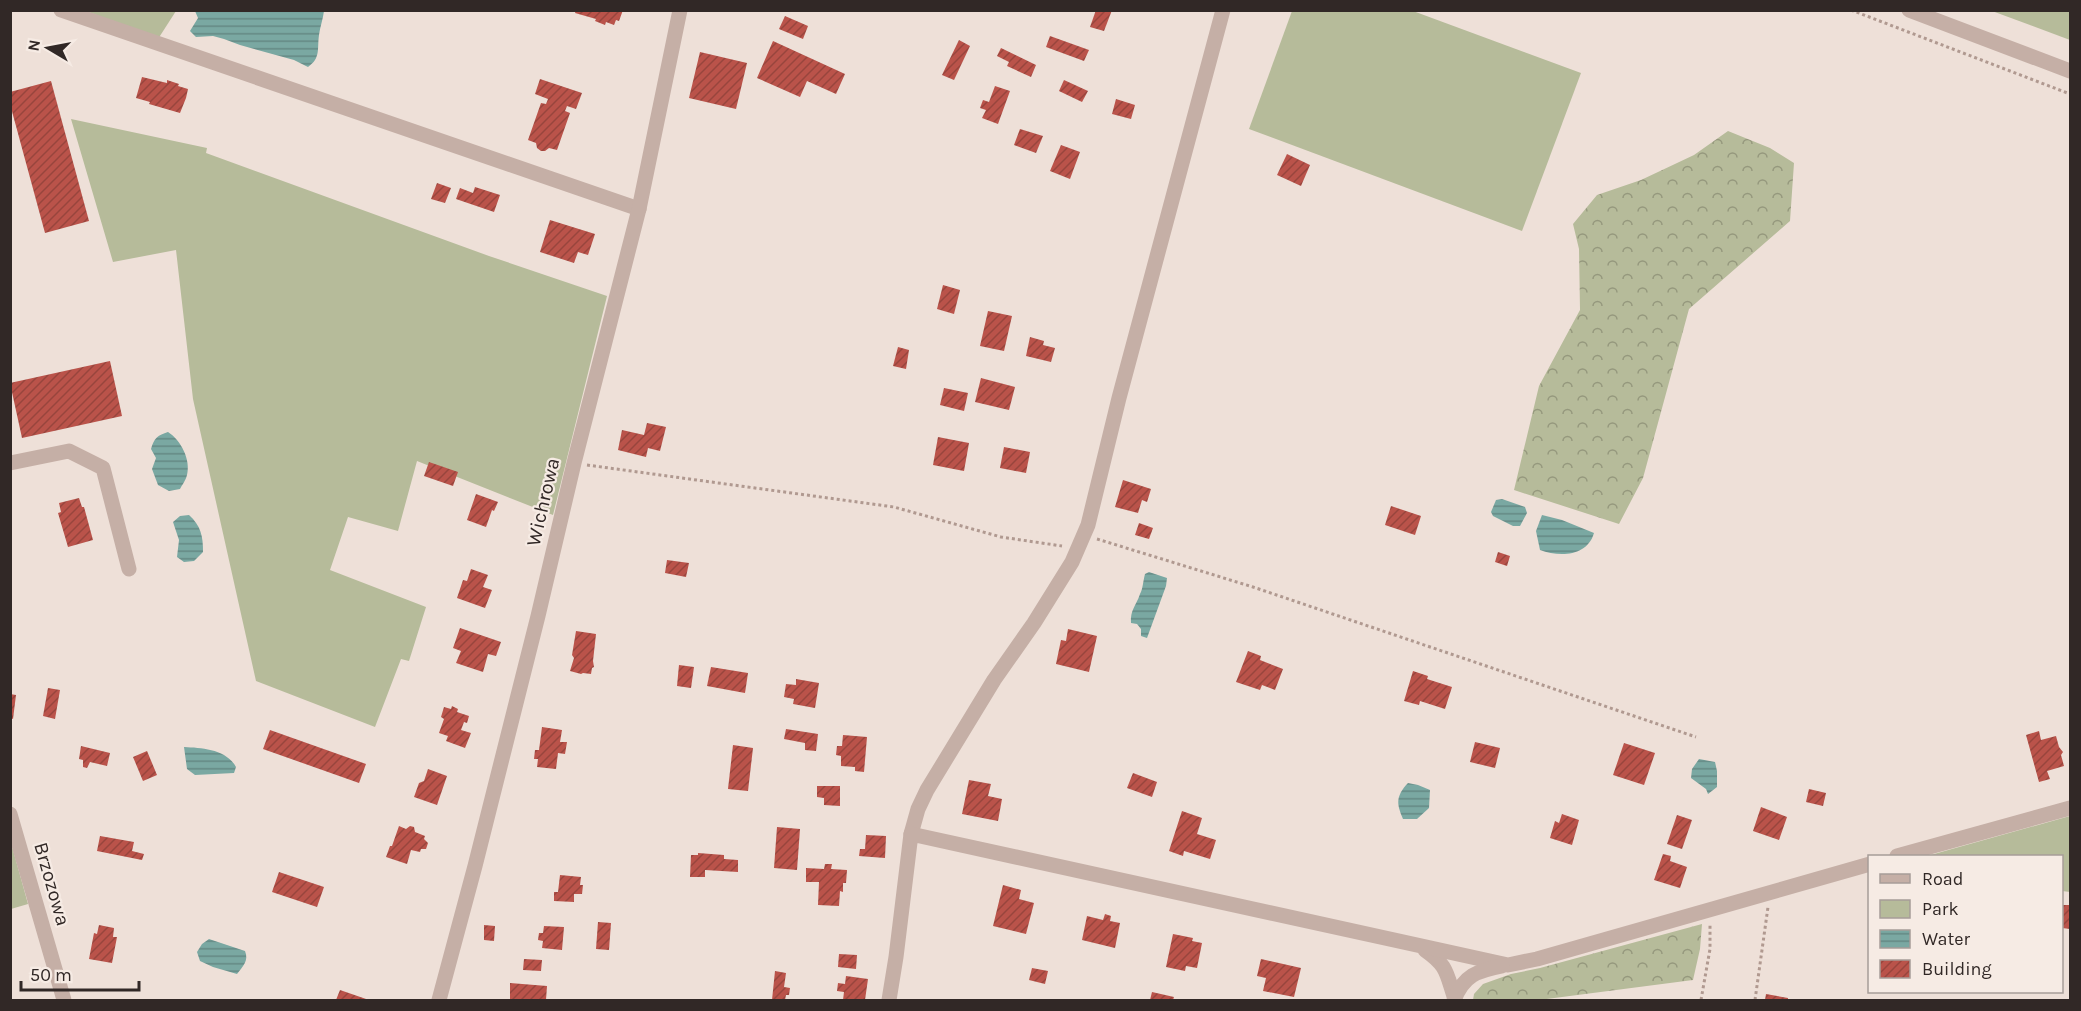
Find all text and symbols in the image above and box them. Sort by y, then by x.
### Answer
north arrow [18,18,78,78]
text: N [23,38,44,53]
street label: Wichrowa [522,456,564,548]
street label: Brzozowa [29,839,75,929]
legend [1868,855,2063,993]
text: Road [1922,868,1963,890]
text: Park [1922,898,1959,920]
text: Water [1922,928,1970,950]
scale bar [21,954,140,992]
text: Building [1922,958,1992,980]
text: 50 m [30,964,72,986]

